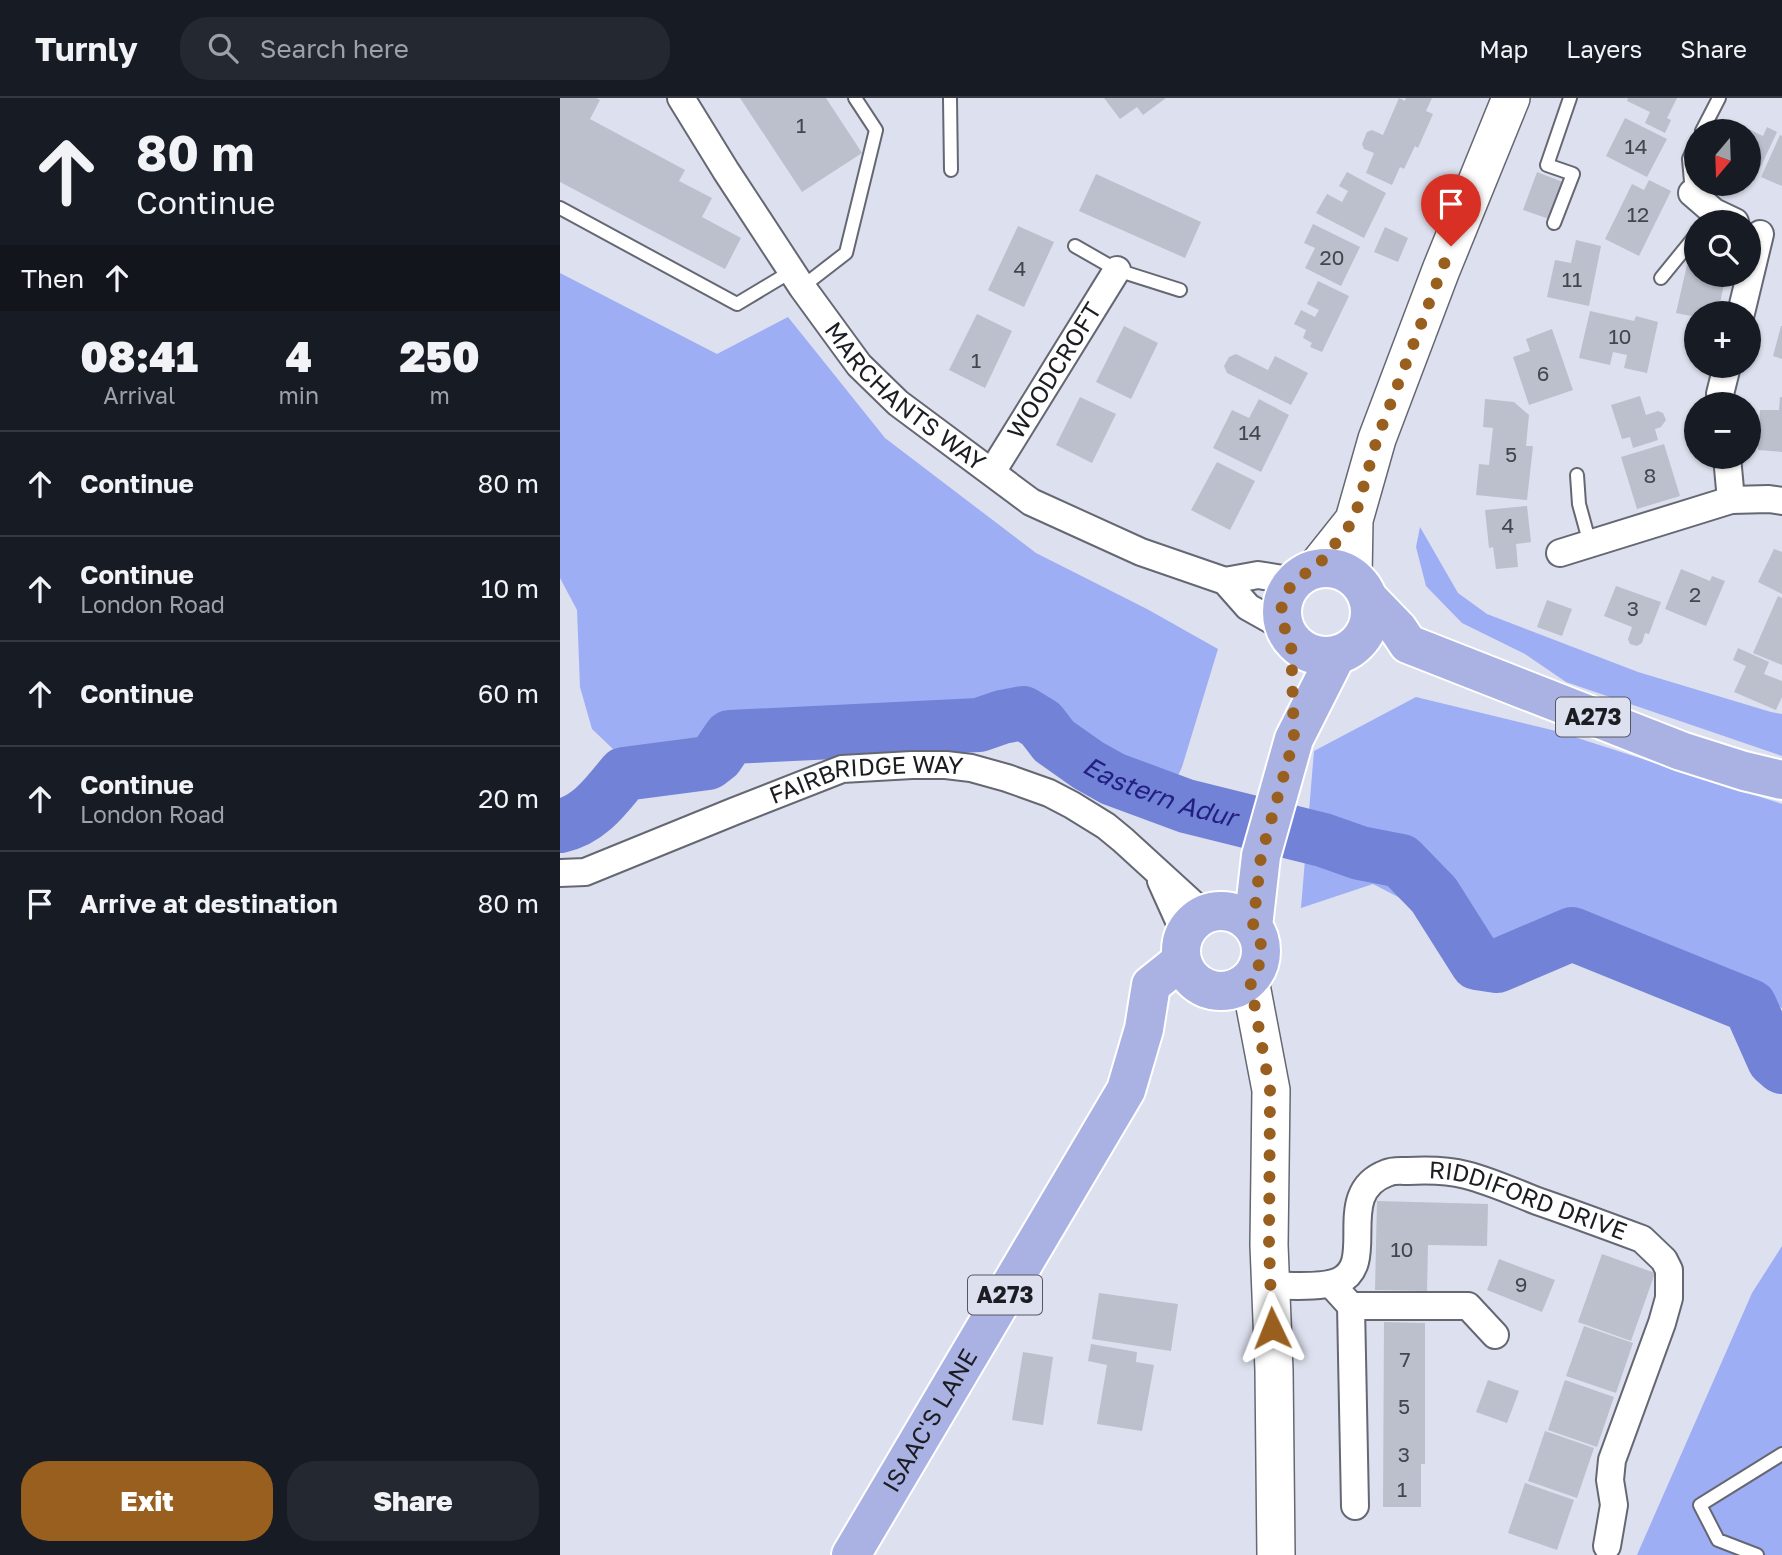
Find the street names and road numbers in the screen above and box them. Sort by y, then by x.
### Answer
street label: WOODCROFT [1000,296,1107,444]
street label: MARCHANTS WAY [819,316,992,476]
road number: A273 [1556,698,1630,736]
street label: FAIRBRIDGE WAY [765,749,965,809]
street label: RIDDIFORD DRIVE [1428,1154,1631,1245]
road number: A273 [968,1276,1042,1314]
street label: ISAAC'S LANE [876,1343,983,1497]

